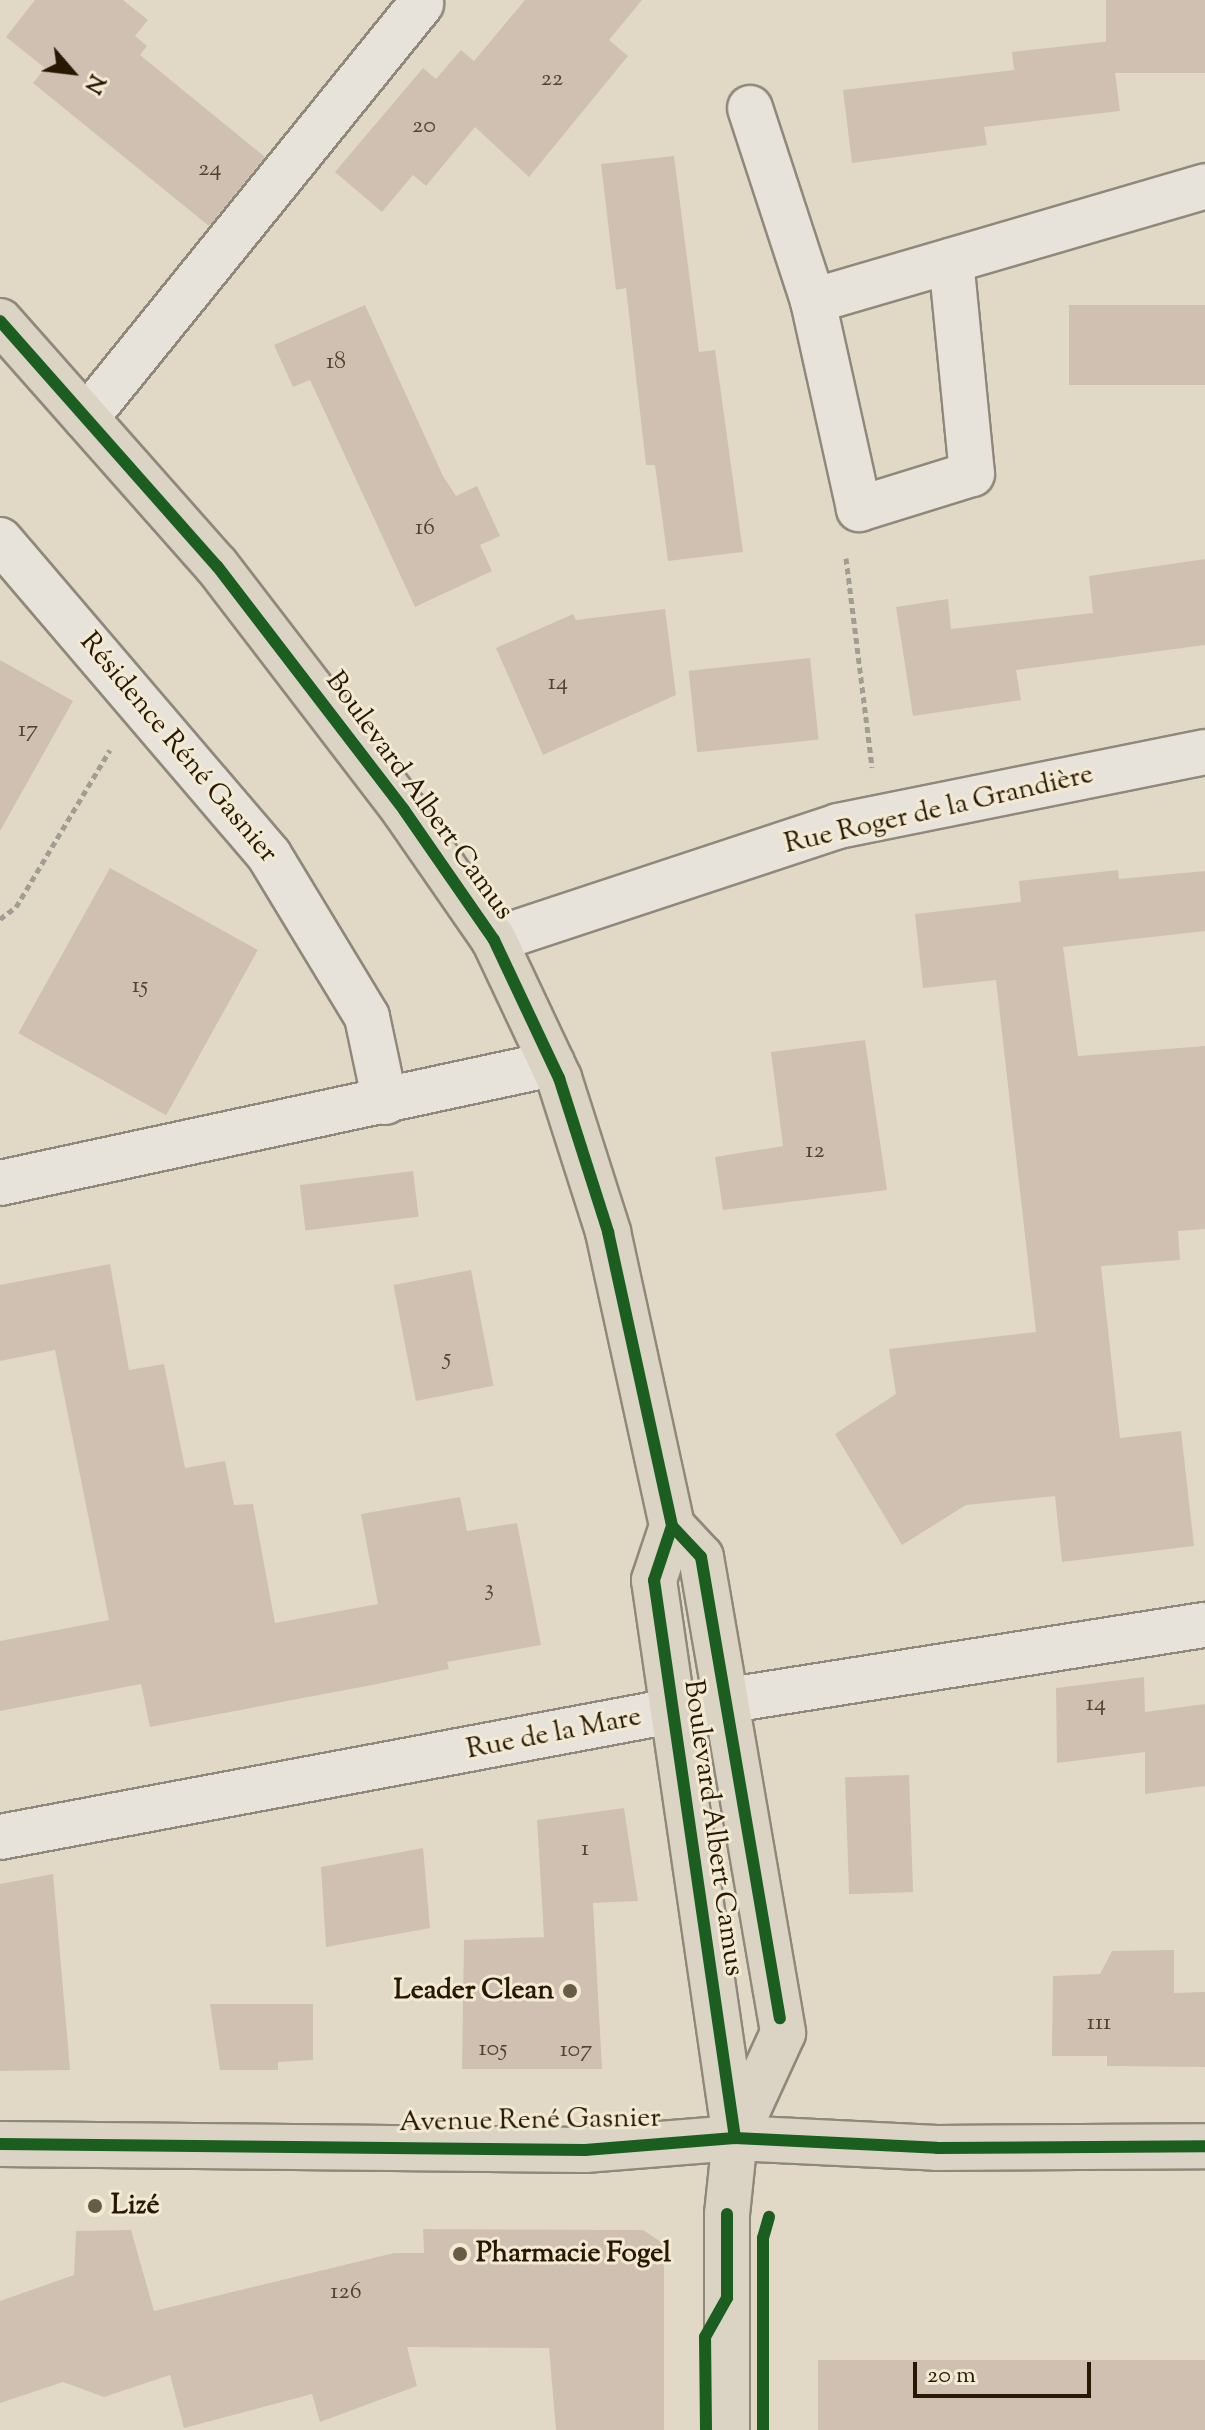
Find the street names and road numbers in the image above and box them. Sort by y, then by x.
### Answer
street label: Résidence Réné Gasnier [72,626,284,870]
street label: Boulevard Albert Camus [318,665,520,927]
street label: Rue Roger de la Grandière [781,758,1097,862]
street label: Boulevard Albert Camus [676,1678,750,1978]
street label: Rue de la Mare [464,1701,644,1767]
street label: Avenue René Gasnier [399,2102,661,2140]

